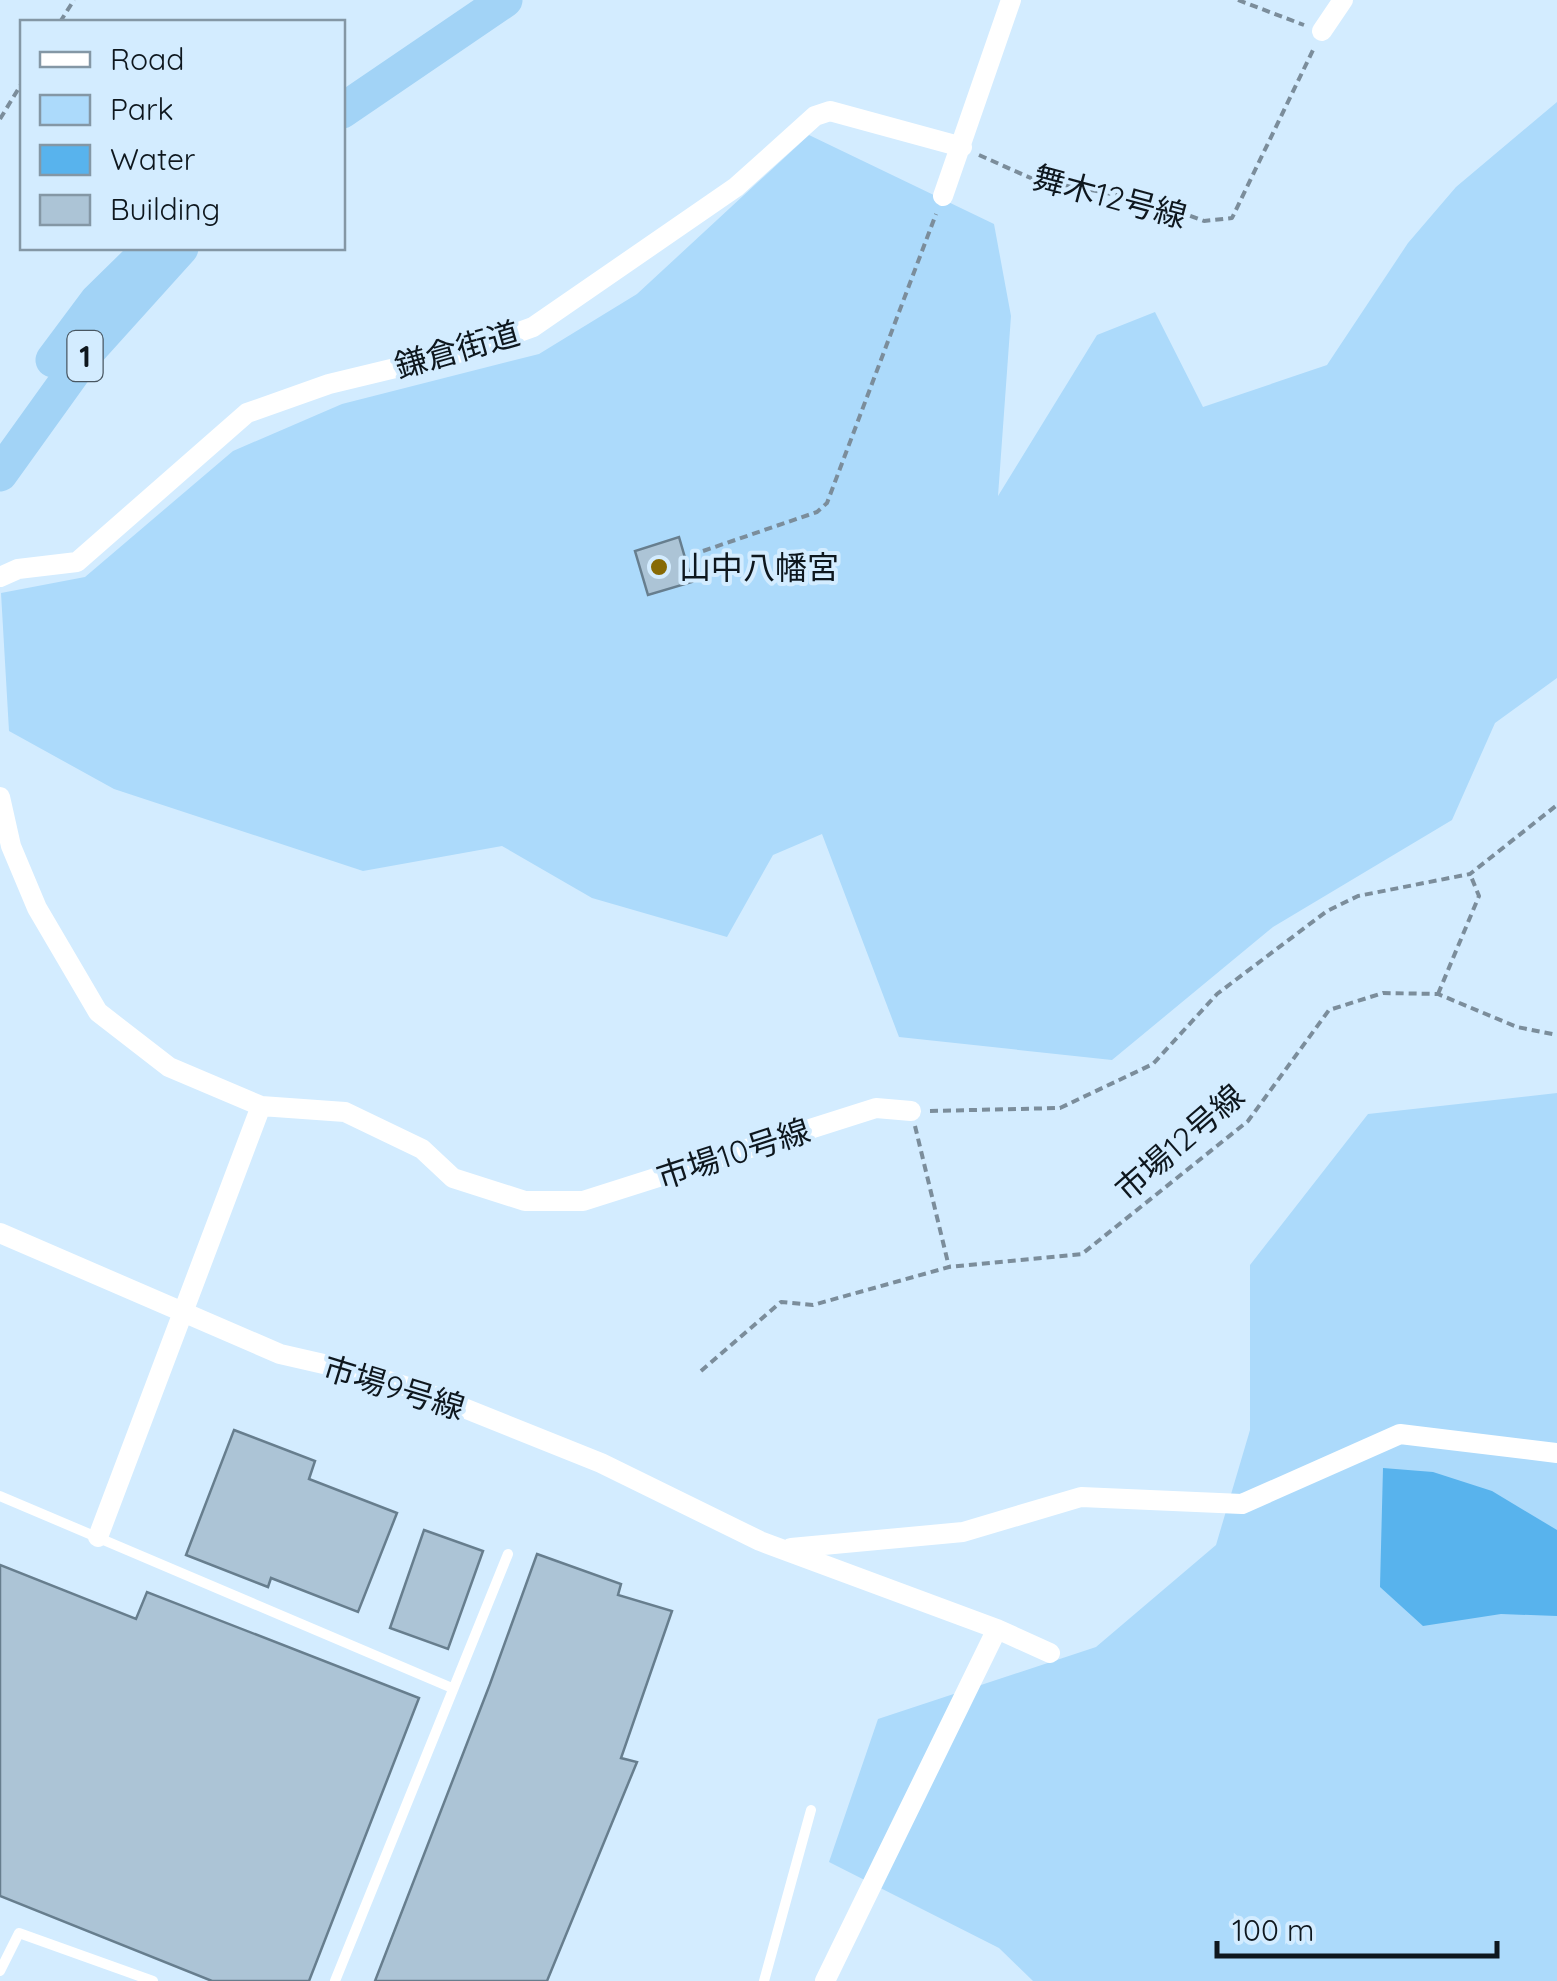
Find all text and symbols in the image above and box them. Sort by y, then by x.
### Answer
legend [20,20,345,250]
text: Road [110,40,184,78]
text: Park [110,90,174,128]
text: Water [110,140,196,178]
street label: 舞木12号線 [1029,156,1191,236]
text: Building [110,190,220,228]
street label: 鎌倉街道 [390,312,524,386]
road number: 1 [68,331,102,381]
place label: 山中八幡宮 [679,547,839,587]
marker: 山中八幡宮 [648,556,670,578]
street label: 市場12号線 [1106,1075,1252,1209]
street label: 市場10号線 [651,1109,815,1197]
street label: 市場9号線 [318,1347,470,1427]
scale bar [1217,1896,1497,1958]
text: 100 m [1232,1911,1314,1949]

